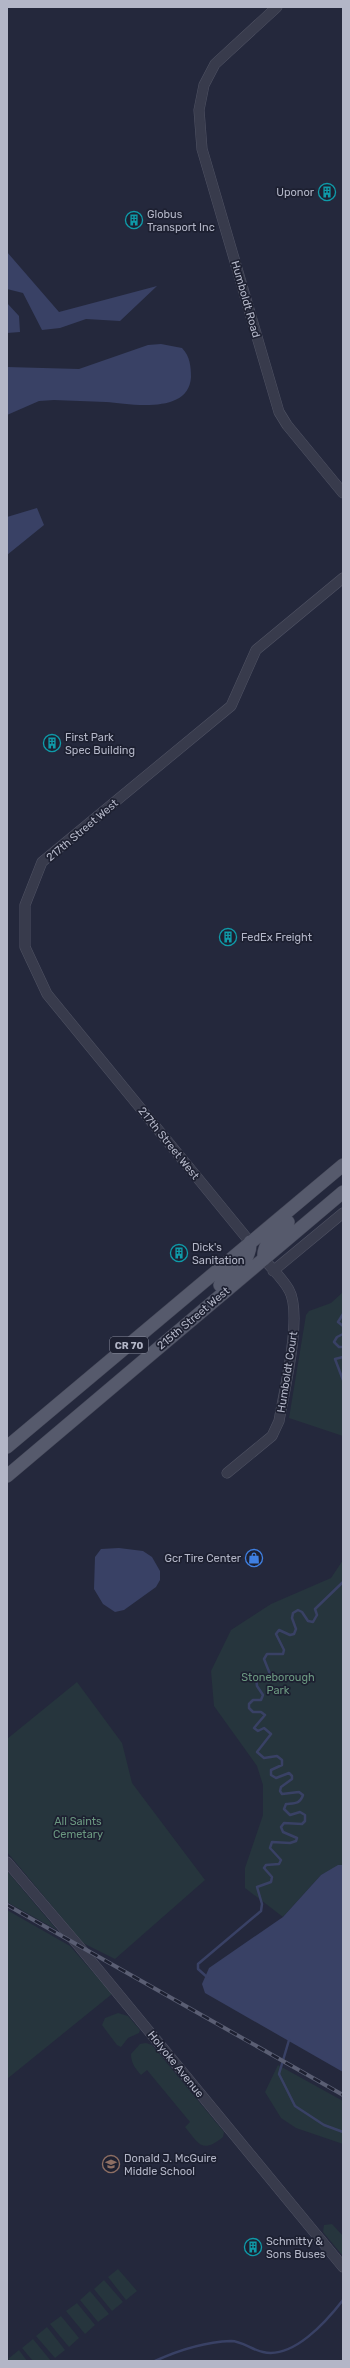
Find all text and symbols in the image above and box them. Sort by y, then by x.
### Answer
building icon: Uponor [317,182,337,202]
place label: Uponor [276,186,315,199]
place label: Globus Transport Inc [147,208,215,234]
building icon: Globus Transport Inc [124,210,144,230]
street label: Humboldt Road [228,259,263,339]
place label: First Park Spec Building [65,731,135,757]
building icon: First Park Spec Building [42,733,62,753]
street label: 217th Street West [44,796,121,864]
building icon: FedEx Freight [218,927,238,947]
place label: FedEx Freight [241,931,313,944]
street label: 217th Street West [135,1104,202,1183]
place label: Dick's Sanitation [192,1241,245,1267]
building icon: Dick's Sanitation [169,1243,189,1263]
street label: 215th Street West [155,1284,233,1352]
street label: Humboldt Court [275,1330,300,1414]
road number: CR 70 [110,1337,148,1353]
shop icon: Gcr Tire Center [244,1548,264,1568]
place label: Gcr Tire Center [164,1552,242,1565]
park label: Stoneborough Park [241,1671,315,1697]
park label: All Saints Cemetary [53,1815,103,1841]
street label: Holyoke Avenue [145,2029,206,2100]
place label: Donald J. McGuire Middle School [124,2152,217,2178]
school or university icon: Donald J. McGuire Middle School [101,2154,121,2174]
place label: Schmitty & Sons Buses [266,2235,326,2261]
building icon: Schmitty & Sons Buses [243,2237,263,2257]

